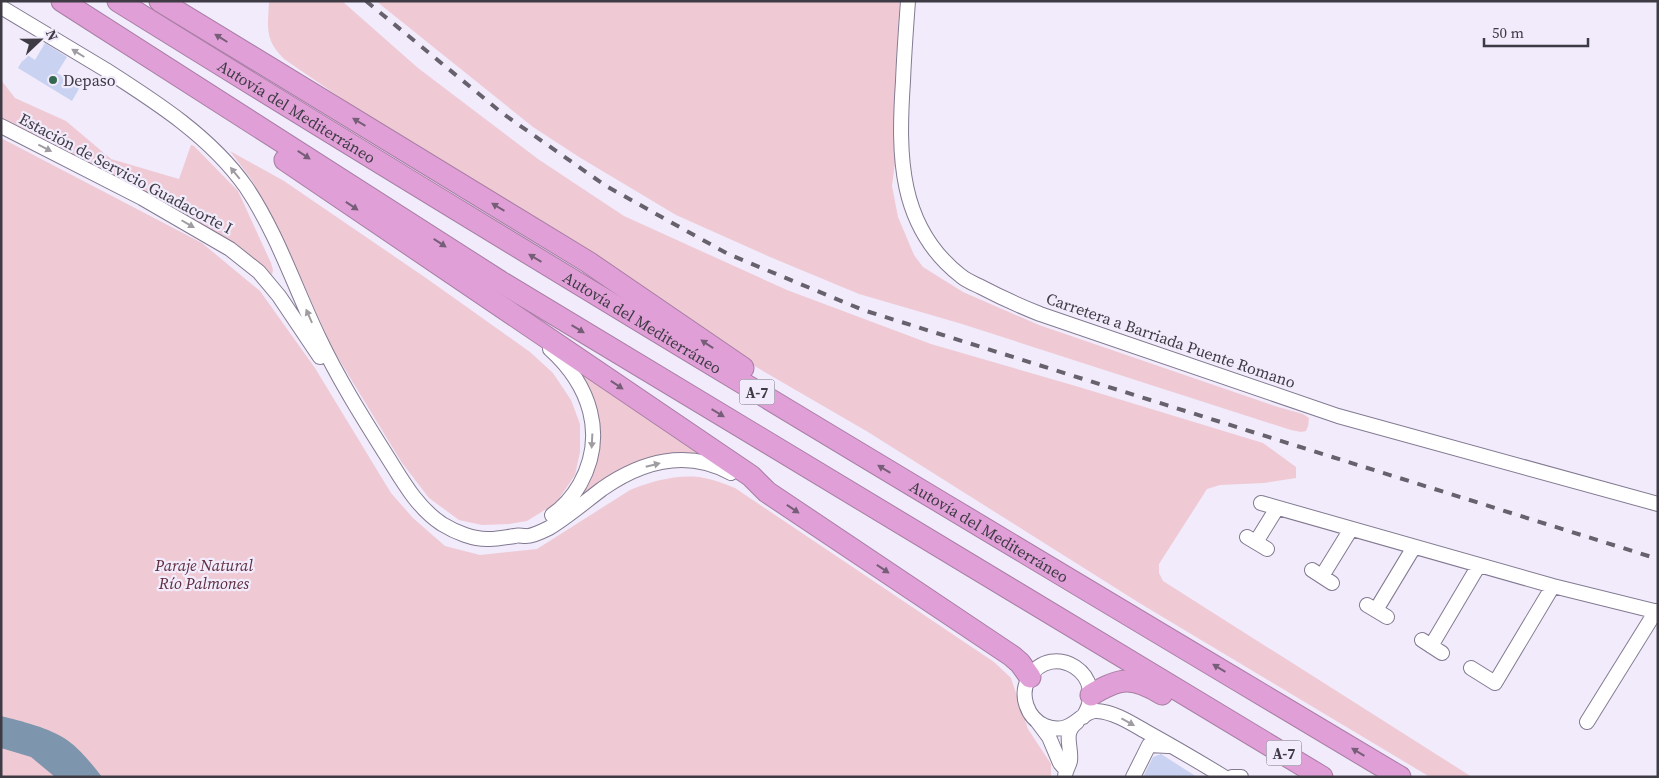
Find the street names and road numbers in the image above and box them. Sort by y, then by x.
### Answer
street label: Autovía del Mediterráneo [214,54,380,168]
street label: Estación de Servicio Guadacorte I [15,107,237,239]
street label: Autovía del Mediterráneo [559,266,726,379]
street label: Carretera a Barriada Puente Romano [1043,287,1299,393]
road number: A-7 [740,380,774,404]
street label: Autovía del Mediterráneo [906,475,1073,588]
road number: A-7 [1266,740,1302,766]

